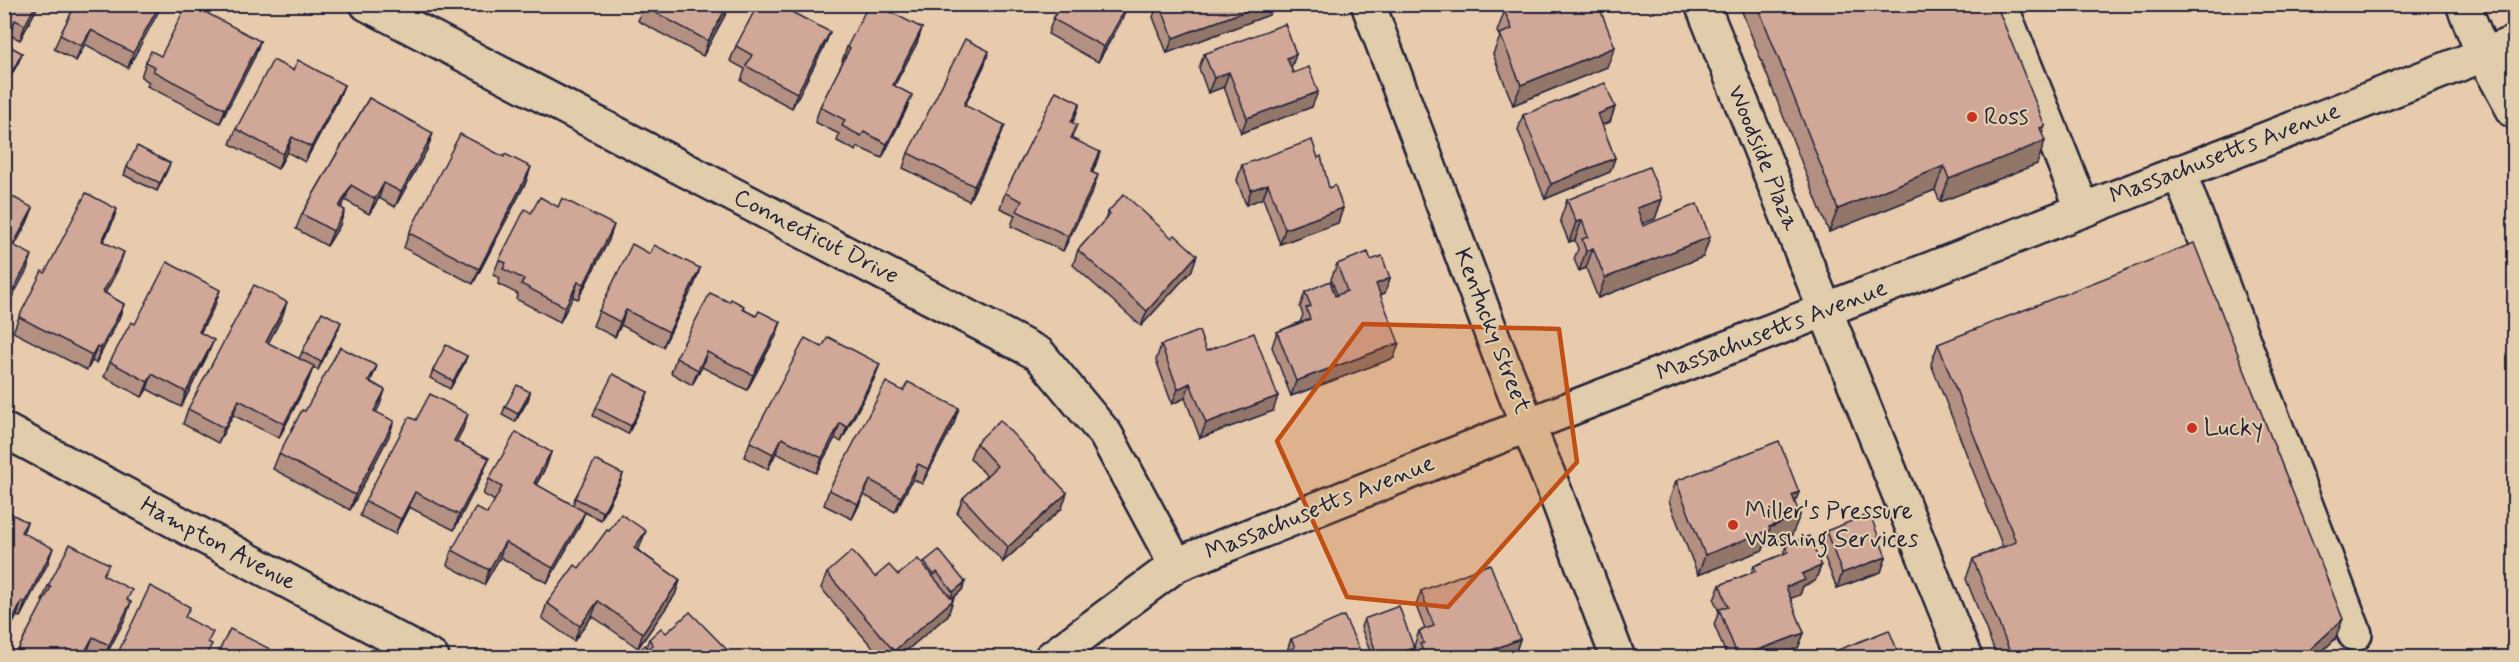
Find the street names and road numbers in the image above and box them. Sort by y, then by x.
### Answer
street label: Woodside Plaza [1720,81,1806,236]
street label: Massachusetts Avenue [2105,96,2345,212]
street label: Connecticut Drive [728,182,904,292]
street label: Kentucky Street [1446,244,1538,418]
street label: Massachusetts Avenue [1652,273,1892,389]
street label: Massachusetts Avenue [1201,448,1439,568]
street label: Hampton Avenue [135,490,301,598]

